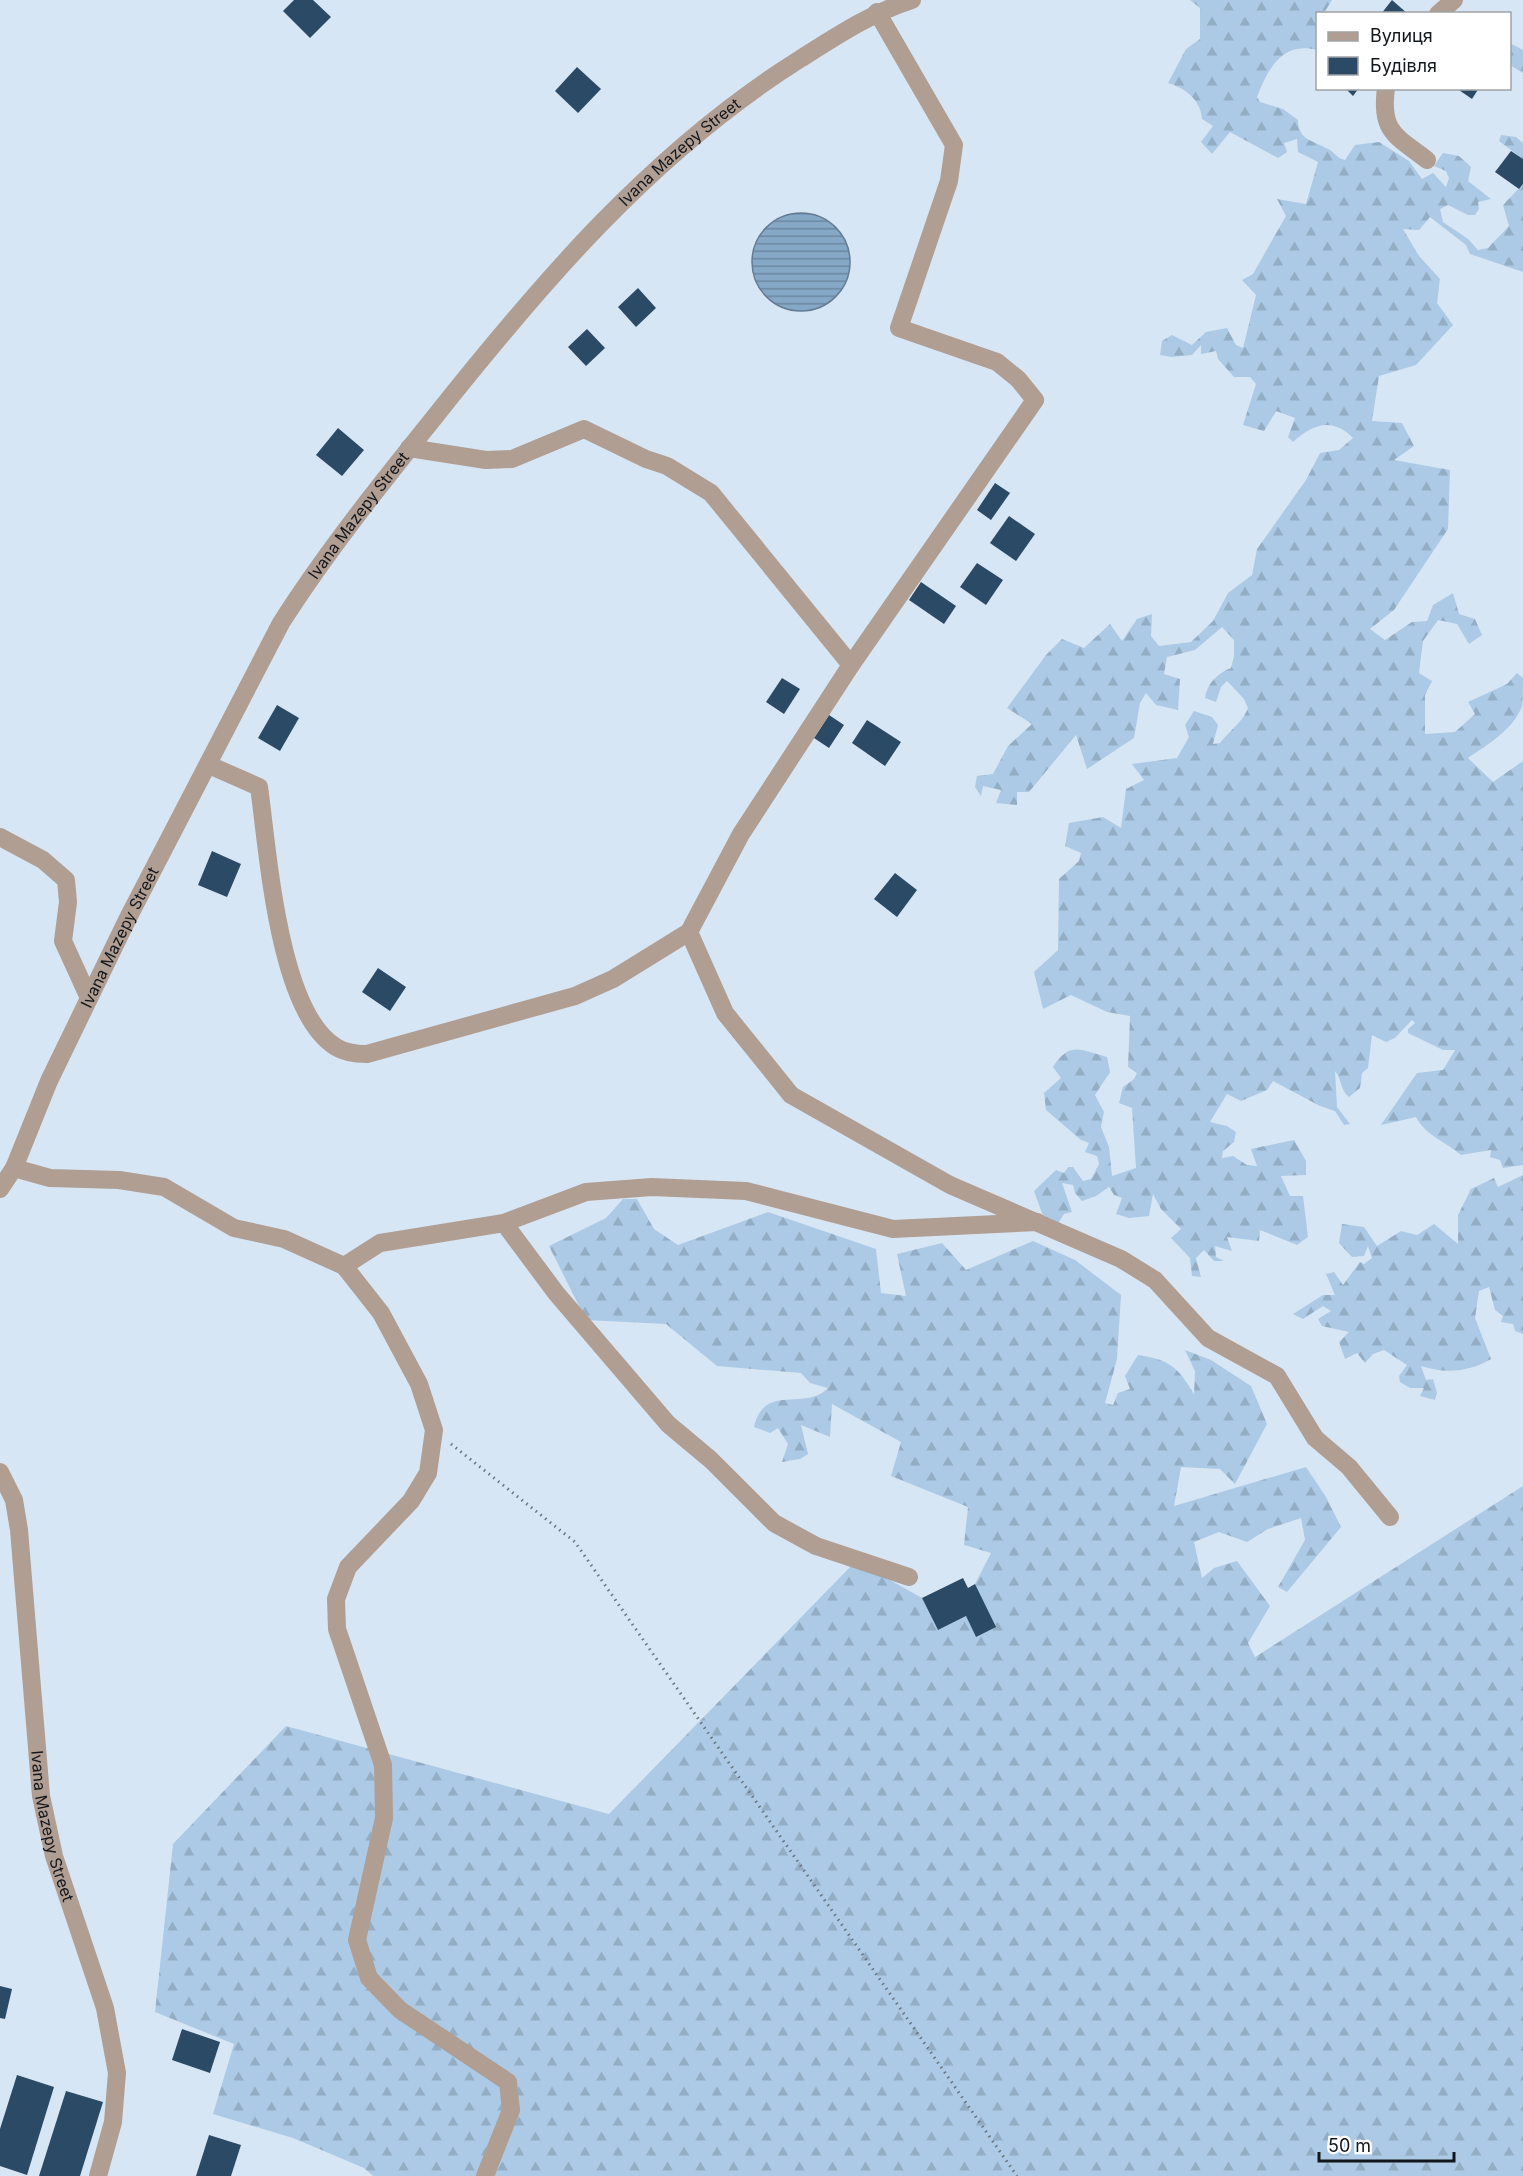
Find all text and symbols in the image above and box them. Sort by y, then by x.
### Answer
legend [1316,12,1511,90]
text: Вулиця [1370,25,1433,46]
text: Будівля [1370,55,1437,76]
street label: Ivana Mazepy Street [614,94,744,210]
street label: Ivana Mazepy Street [304,448,413,583]
street label: Ivana Mazepy Street [76,863,163,1011]
street label: Ivana Mazepy Street [27,1749,79,1904]
scale bar [1319,2125,1454,2163]
text: 50 m [1328,2135,1371,2156]

